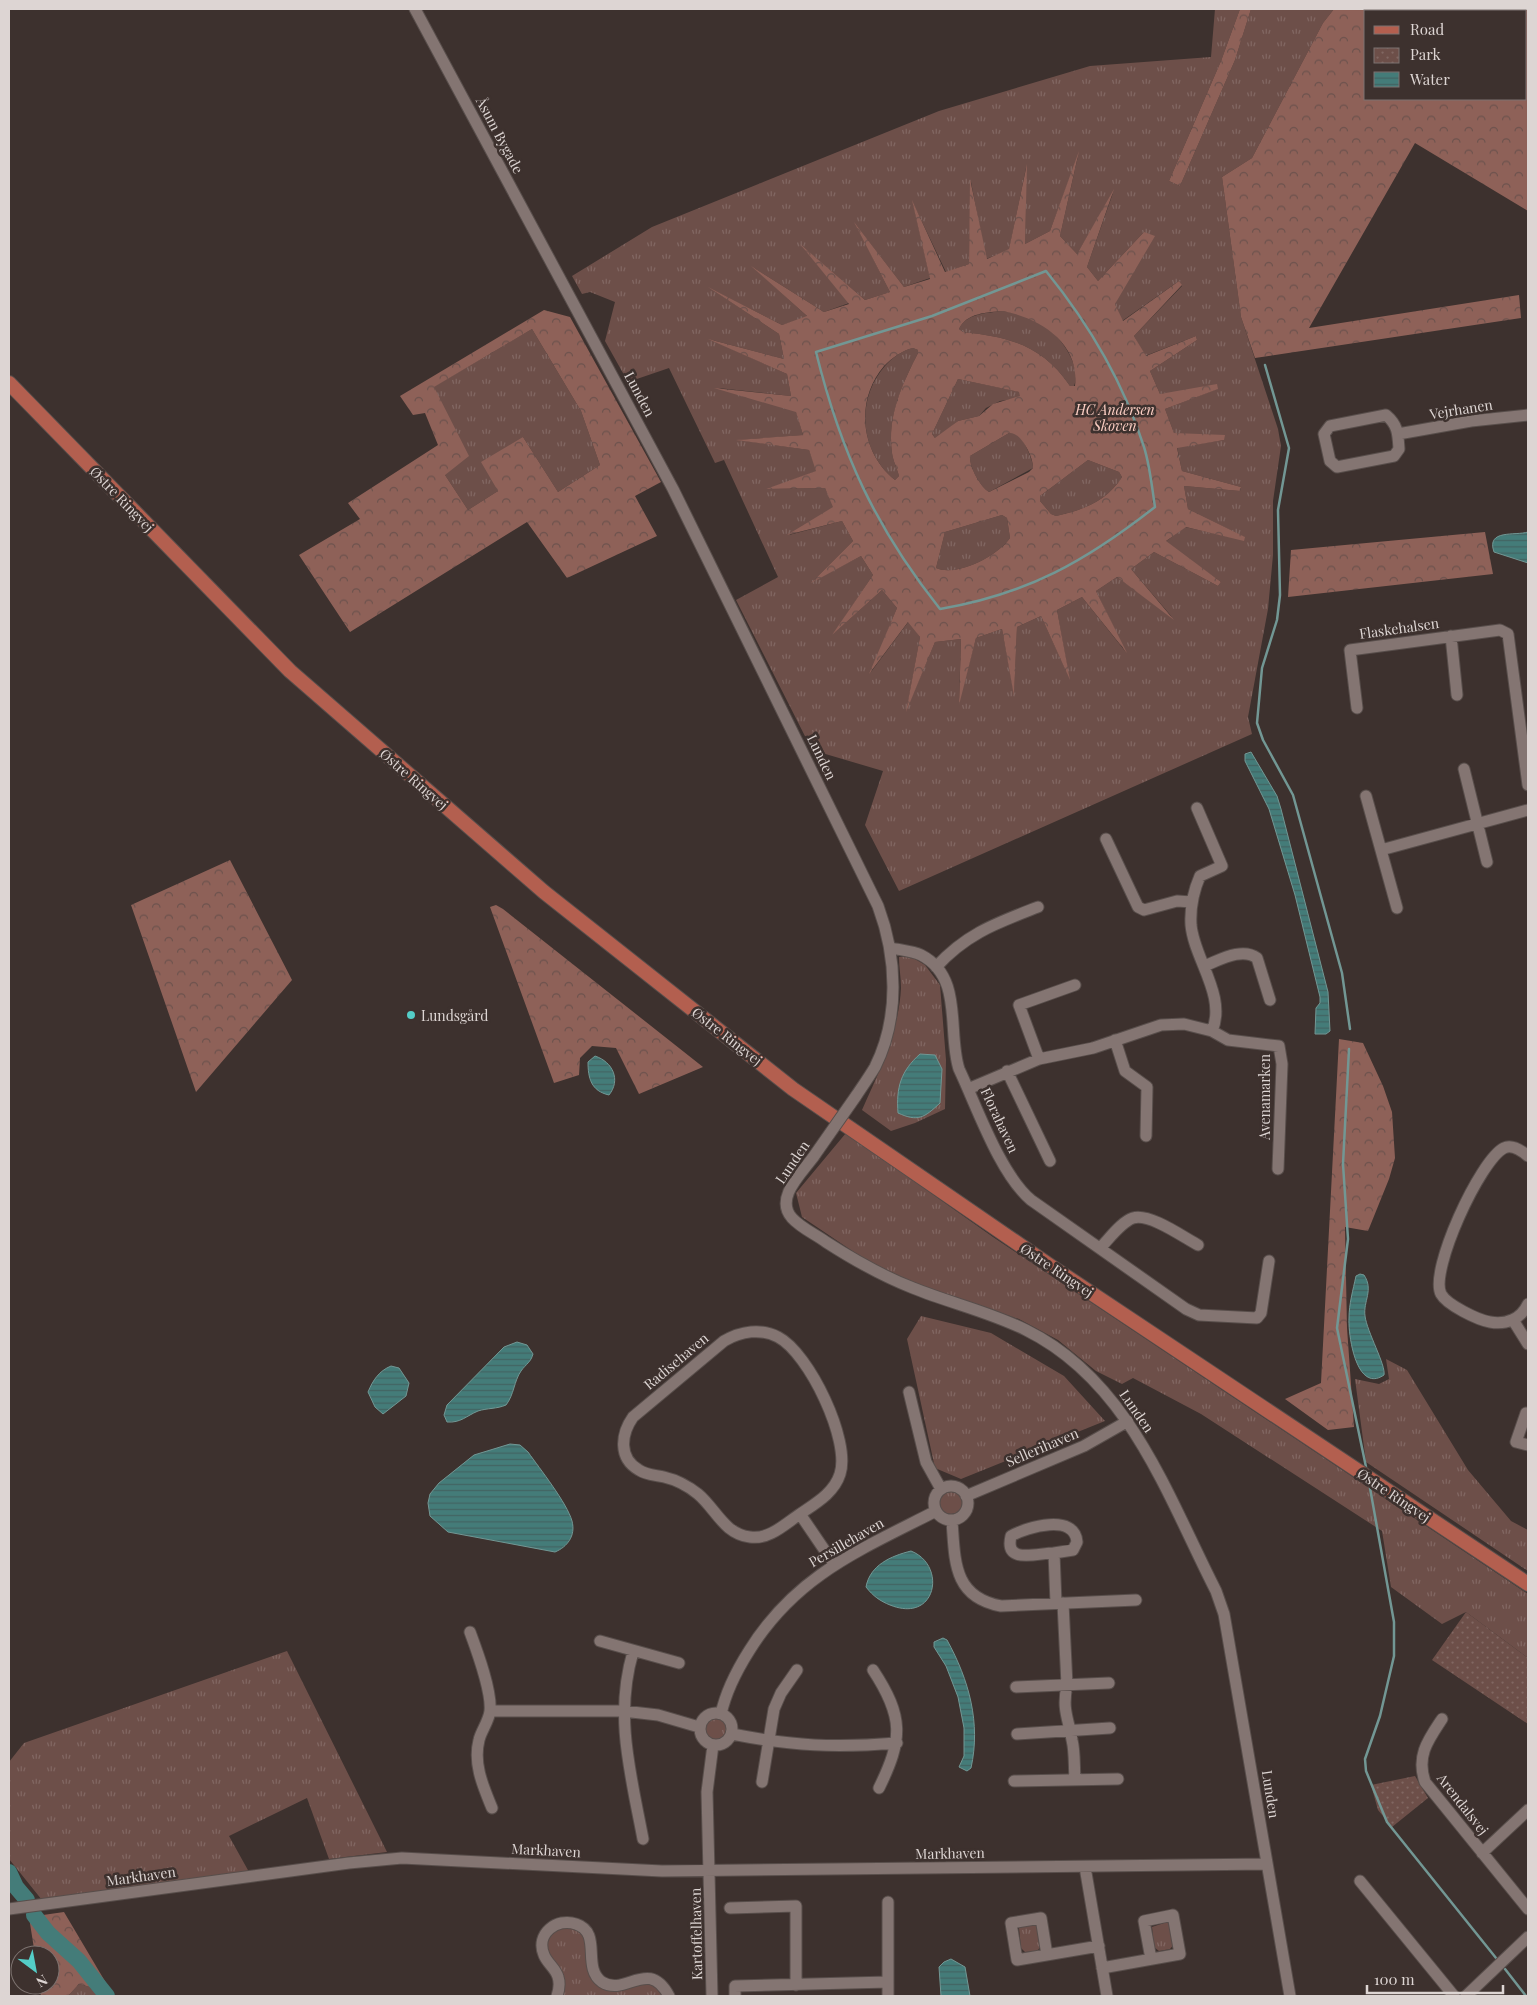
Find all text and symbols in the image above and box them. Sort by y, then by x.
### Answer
legend [1364,10,1527,100]
text: Road [1410,19,1444,39]
text: Park [1410,44,1442,64]
text: Water [1409,69,1450,89]
street label: Åsum Bygade [471,93,528,177]
street label: Lunden [620,368,660,420]
street label: Vejrhanen [1427,395,1495,424]
park label: HC Andersen Skoven [1074,400,1155,435]
street label: Østre Ringvej [86,462,158,536]
street label: Flaskehalsen [1358,613,1441,643]
street label: Lunden [803,731,841,783]
street label: Østre Ringvej [376,744,452,814]
street label: Østre Ringvej [688,1003,766,1069]
place label: Lundsgård [421,1006,488,1025]
marker: Lundsgård [405,1009,417,1021]
street label: Avenamarken [1255,1053,1274,1141]
street label: Florahaven [977,1084,1024,1156]
street label: Lunden [771,1136,814,1187]
street label: Østre Ringvej [1017,1239,1097,1301]
street label: Radisehaven [640,1328,713,1394]
street label: Lunden [1115,1386,1159,1437]
street label: Sellerihaven [1003,1423,1082,1471]
street label: Østre Ringvej [1354,1464,1434,1526]
street label: Persillehaven [805,1512,888,1571]
street label: Lunden [1258,1769,1284,1820]
street label: Arendalsvej [1432,1769,1493,1839]
street label: Markhaven [511,1839,582,1861]
street label: Markhaven [915,1843,986,1863]
street label: Markhaven [105,1862,177,1890]
street label: Kartoffelhaven [686,1887,706,1980]
north arrow [10,1945,60,1995]
scale bar [1367,1962,1503,1994]
text: 100 m [1374,1969,1415,1989]
text: N [33,1971,51,1992]

